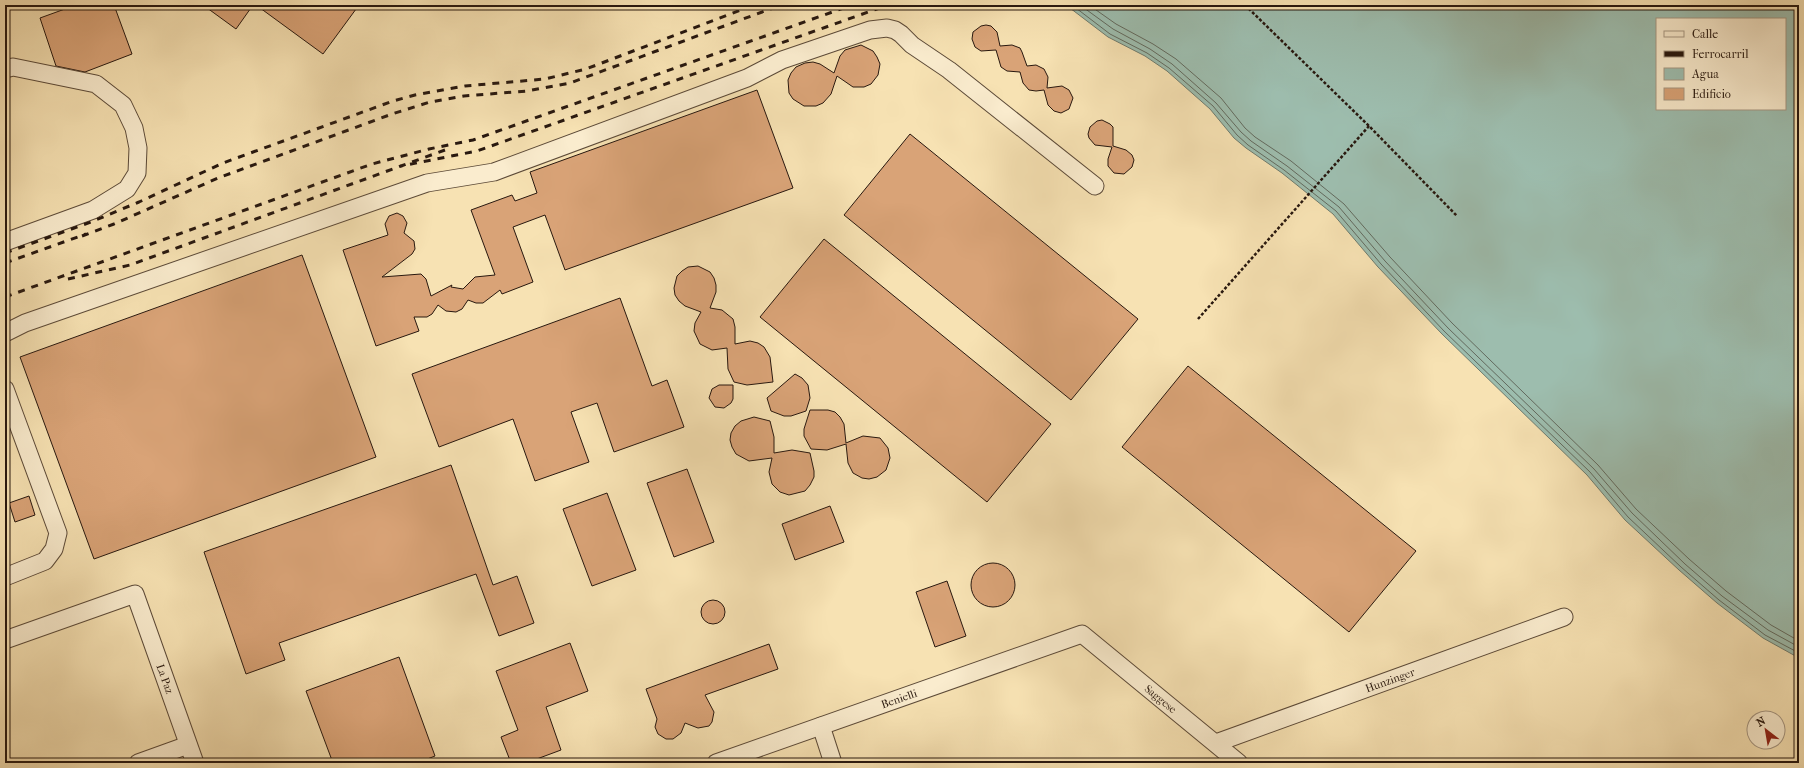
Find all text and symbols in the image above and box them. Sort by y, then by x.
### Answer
legend [1656,18,1786,110]
text: Calle [1692,27,1718,41]
text: Ferrocarril [1692,47,1749,61]
text: Agua [1691,67,1719,81]
text: Edificio [1692,87,1731,101]
street label: La Paz [153,662,176,696]
street label: Hunzinger [1364,665,1417,695]
street label: Saggese [1142,682,1179,716]
street label: Benielli [880,686,919,711]
north arrow [1746,710,1786,750]
text: N [1754,714,1769,730]

